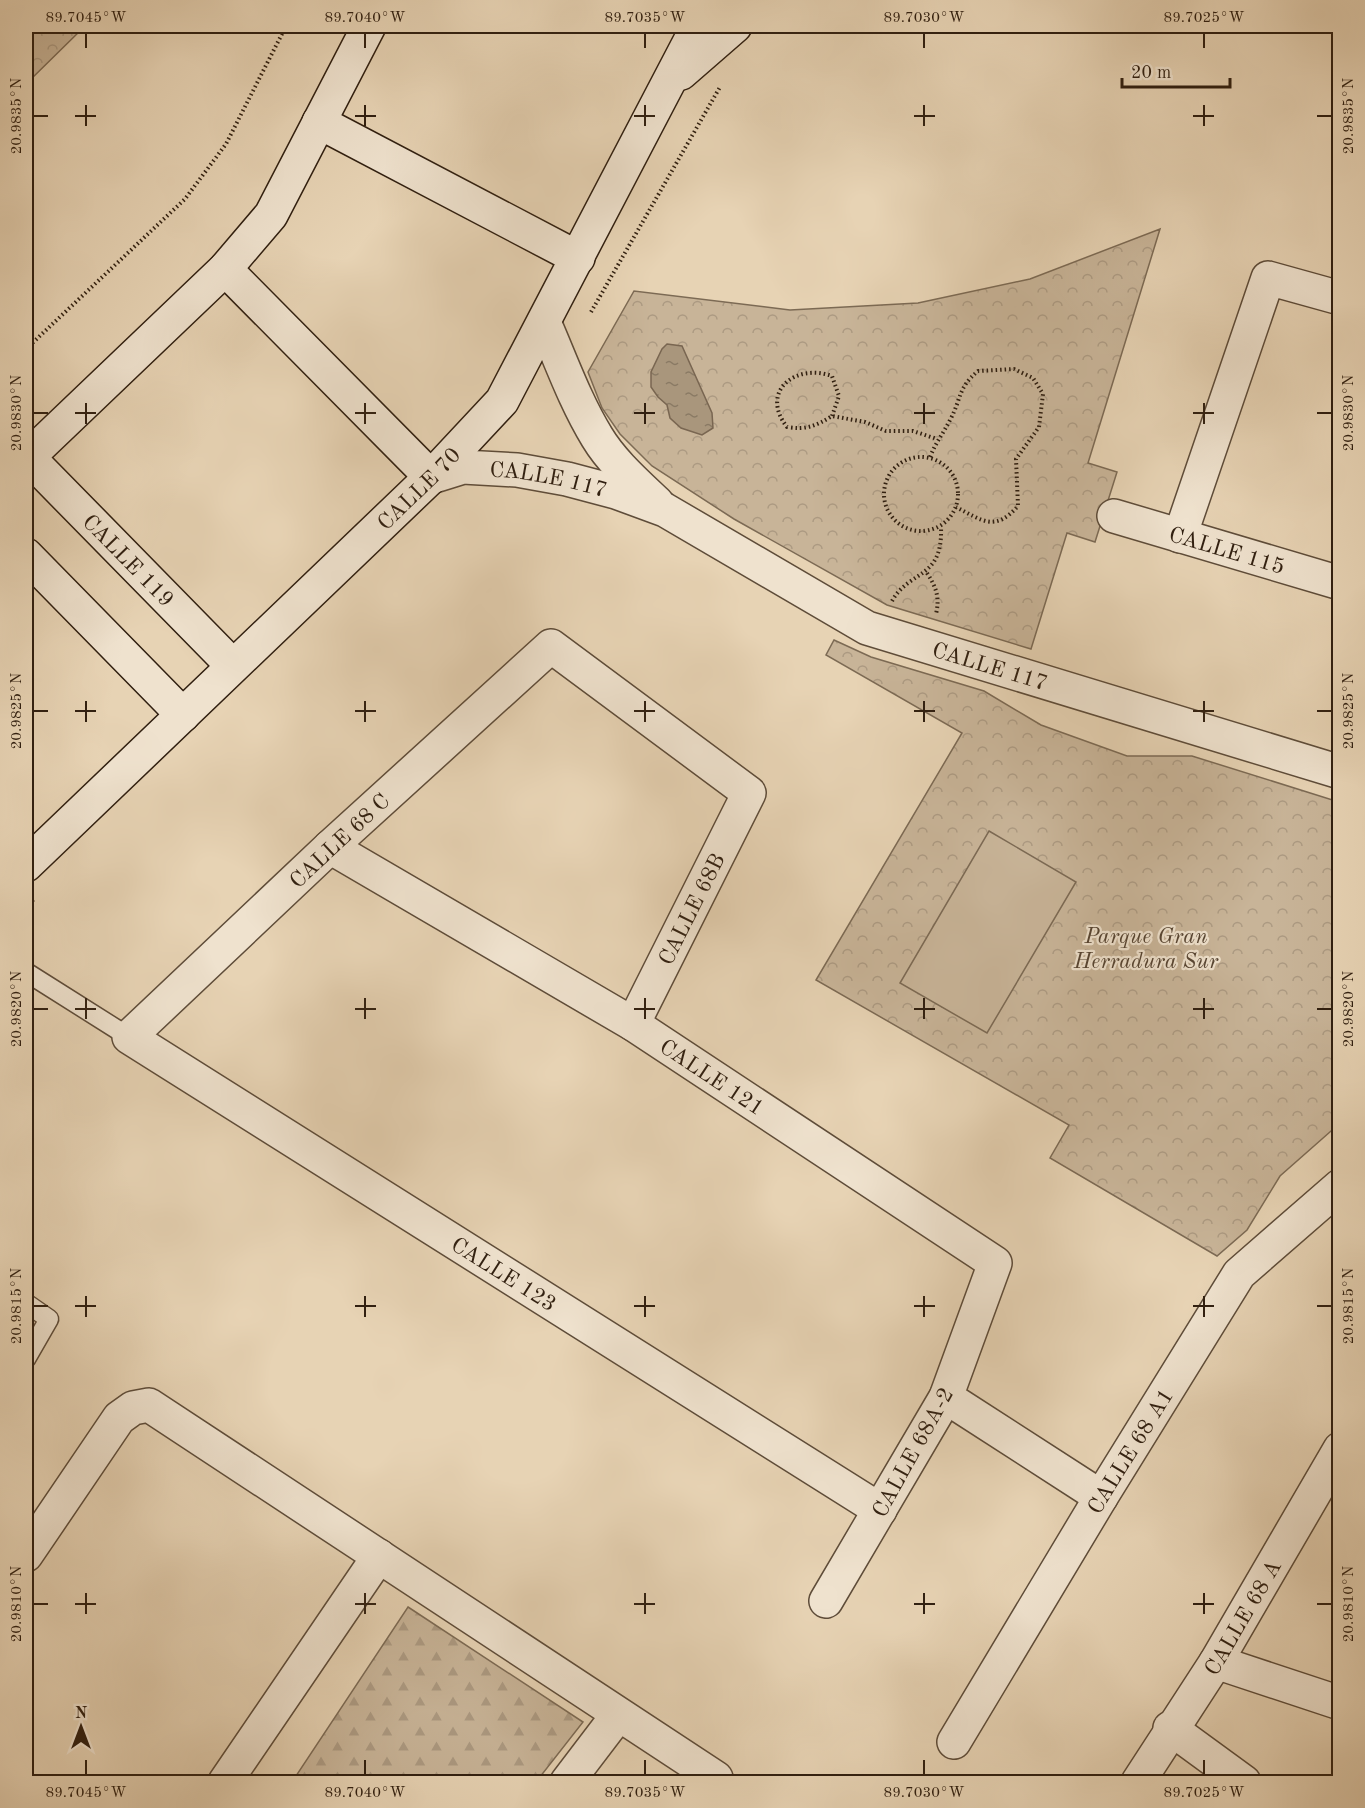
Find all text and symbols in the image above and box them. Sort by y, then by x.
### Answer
text: 89.7045°W [45,11,127,26]
text: 89.7040°W [324,11,406,26]
text: 89.7035°W [604,11,686,26]
text: 89.7030°W [883,11,965,26]
text: 89.7025°W [1163,11,1245,26]
scale bar [1122,51,1230,89]
text: 20 m [1131,64,1171,82]
text: 20.9835°N [10,77,25,154]
text: 20.9835°N [1342,77,1357,154]
text: 20.9830°N [10,374,25,451]
text: 20.9830°N [1342,374,1357,451]
street label: CALLE 70 [374,444,465,535]
street label: CALLE 117 [489,459,609,502]
street label: CALLE 119 [78,511,177,612]
street label: CALLE 115 [1166,524,1287,579]
street label: CALLE 117 [929,639,1050,695]
text: 20.9825°N [10,672,25,749]
text: 20.9825°N [1342,672,1357,749]
street label: CALLE 68 C [286,790,395,893]
street label: CALLE 68B [655,850,730,969]
park label: Parque Gran Herradura Sur [1073,926,1219,973]
text: 20.9820°N [10,970,25,1047]
text: 20.9820°N [1342,970,1357,1047]
street label: CALLE 121 [655,1036,767,1120]
street label: CALLE 123 [447,1234,560,1316]
text: 20.9815°N [10,1267,25,1344]
text: 20.9815°N [1342,1267,1357,1344]
street label: CALLE 68A-2 [869,1384,958,1521]
street label: CALLE 68 A1 [1085,1385,1178,1518]
street label: CALLE 68 A [1201,1556,1286,1680]
text: 20.9810°N [10,1565,25,1642]
text: 20.9810°N [1342,1565,1357,1642]
north arrow [51,1697,111,1757]
text: N [75,1706,88,1722]
text: 89.7045°W [45,1786,127,1801]
text: 89.7040°W [324,1786,406,1801]
text: 89.7035°W [604,1786,686,1801]
text: 89.7030°W [883,1786,965,1801]
text: 89.7025°W [1163,1786,1245,1801]

